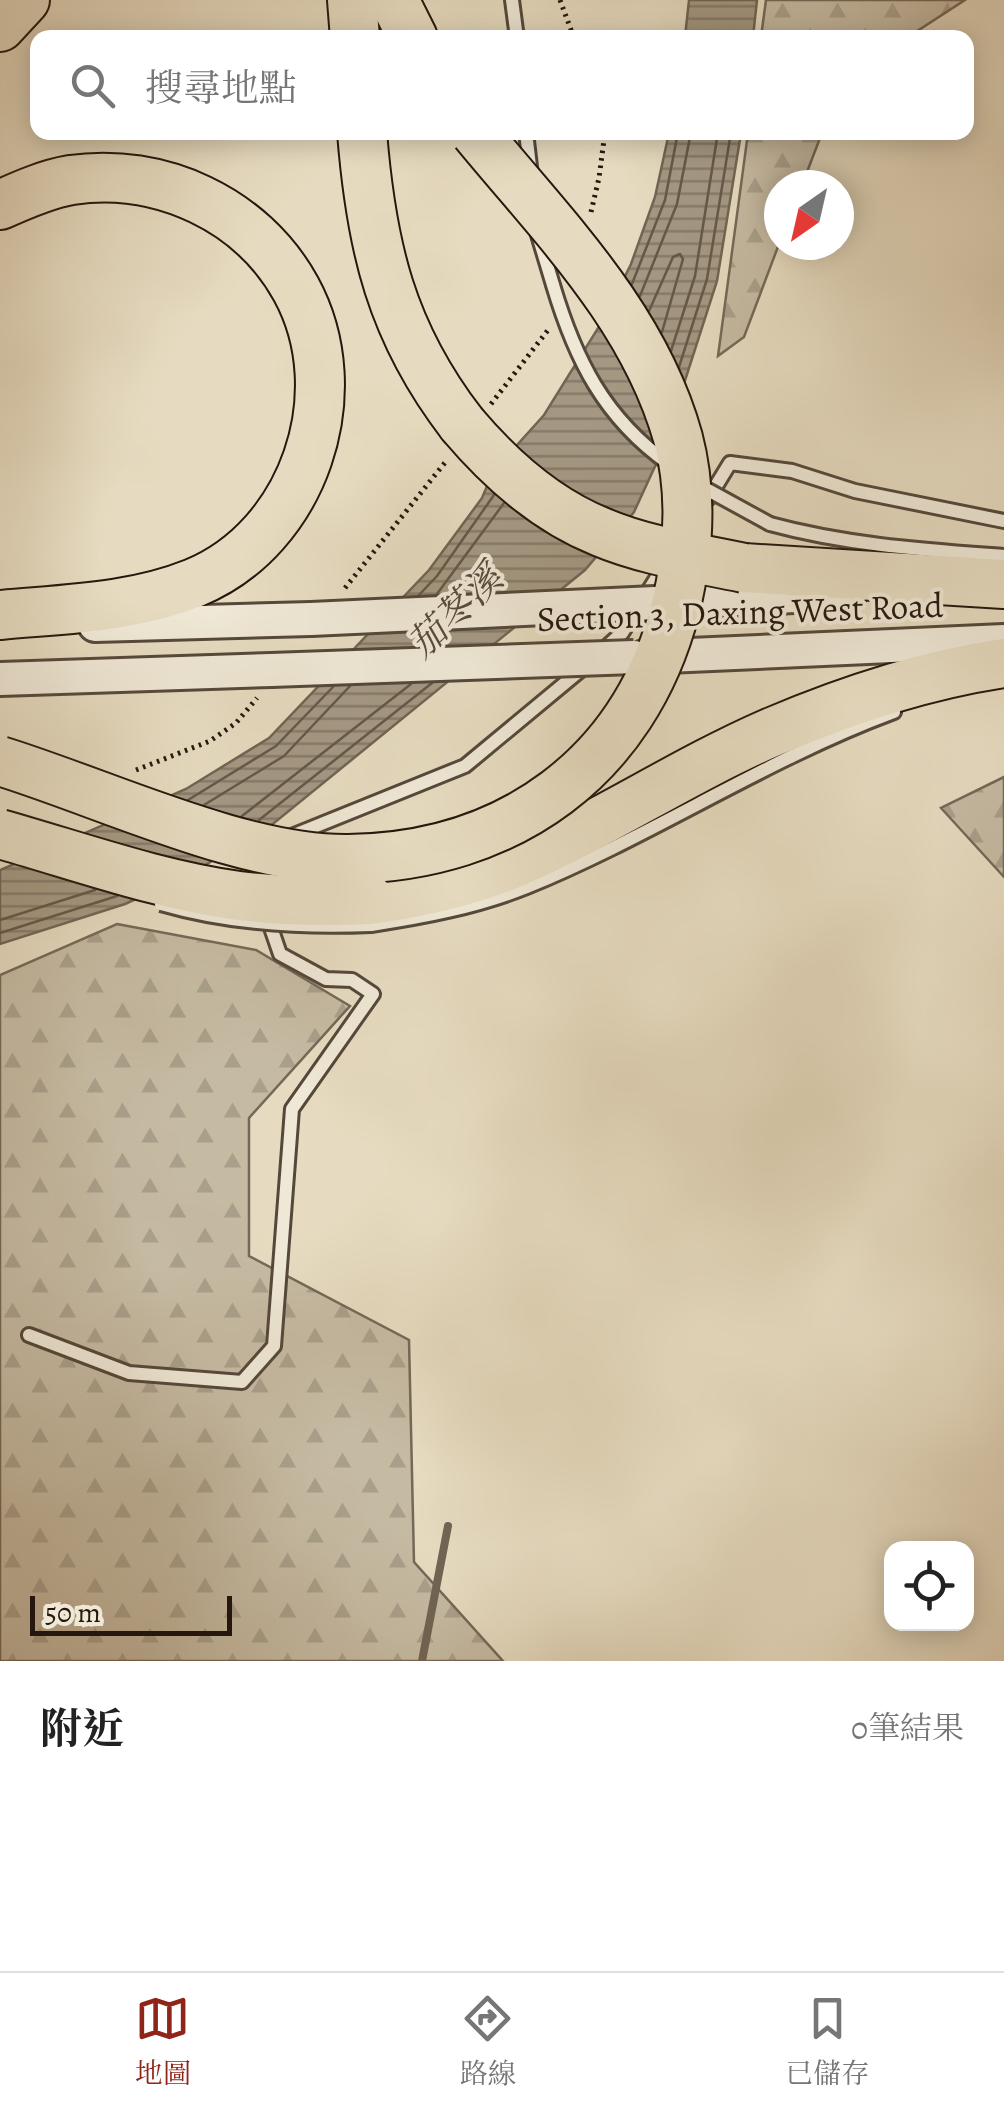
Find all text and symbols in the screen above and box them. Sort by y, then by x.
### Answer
search box [30,30,974,140]
icon: search [65,58,120,113]
text: 搜尋地點 [145,62,297,114]
north arrow [764,170,854,260]
water label: 茄苳溪 [396,550,517,669]
street label: Section 3, Daxing West Road [536,581,944,643]
map controls [884,1541,974,1631]
button: locate [884,1541,974,1631]
scale bar [30,1591,232,1636]
text: 50 m [45,1594,101,1632]
text: 附近 [40,1700,124,1757]
text: 0筆結果 [851,1706,964,1750]
tab: 地圖 [135,1991,191,2093]
tab: 路線 [460,1991,516,2093]
tab: 已儲存 [785,1991,869,2093]

